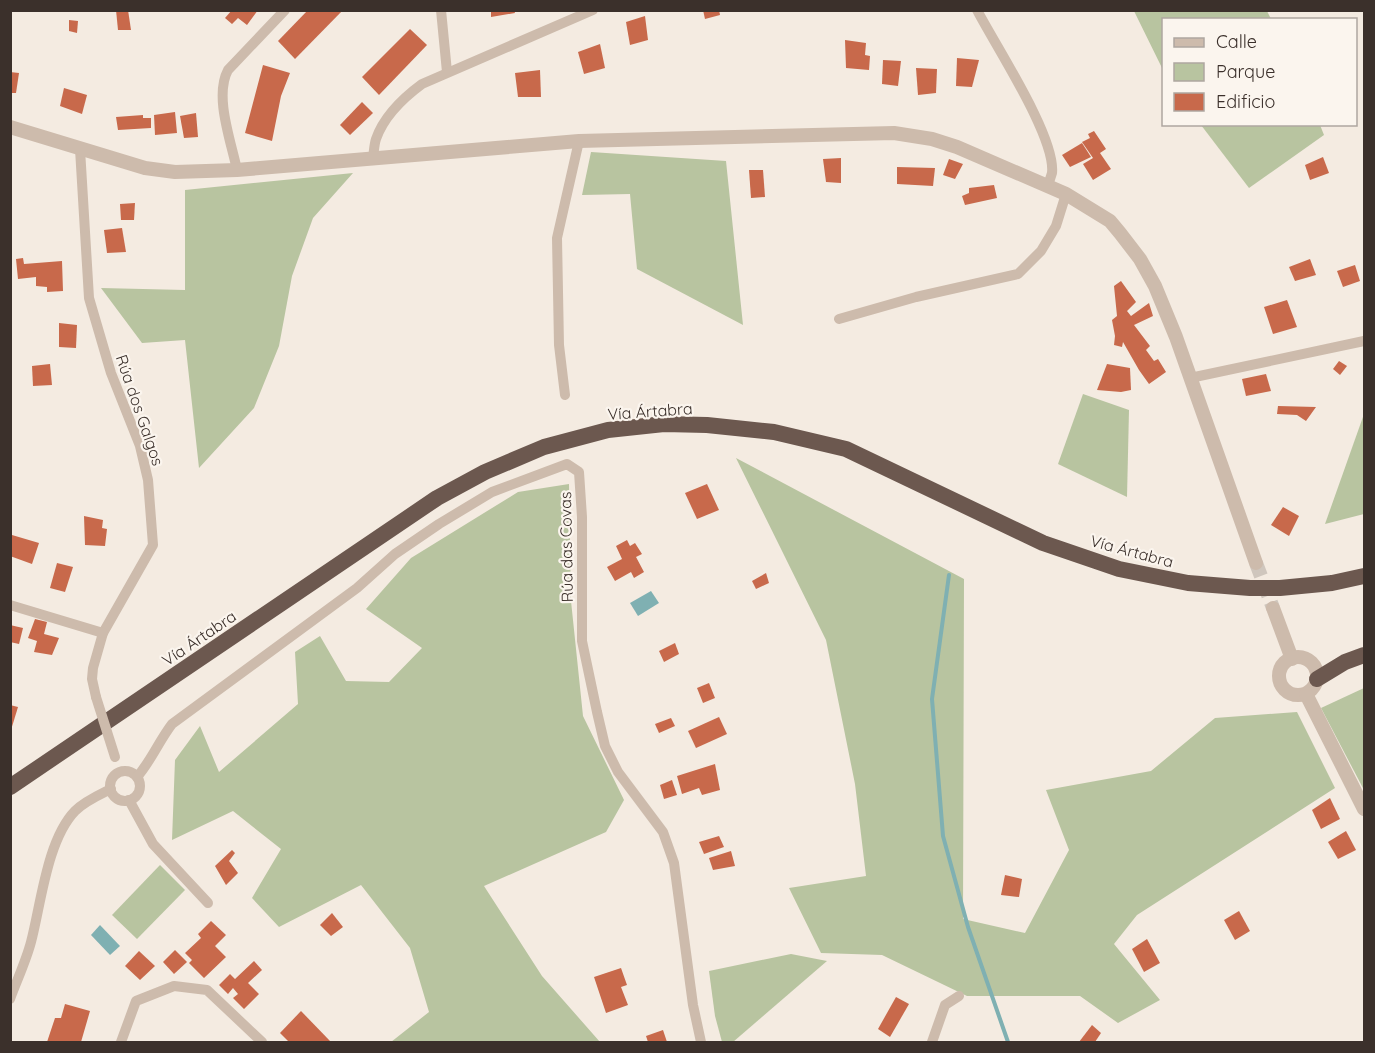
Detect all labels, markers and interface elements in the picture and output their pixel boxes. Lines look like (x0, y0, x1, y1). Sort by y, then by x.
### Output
legend (1162, 18, 1357, 126)
text: Calle (1216, 30, 1257, 53)
text: Parque (1216, 60, 1275, 83)
text: Edificio (1216, 90, 1275, 113)
street label: Rúa dos Galgos (112, 352, 168, 468)
street label: Vía Ártabra (607, 398, 693, 424)
street label: Rúa das Covas (555, 492, 577, 602)
street label: Vía Ártabra (1088, 530, 1176, 572)
street label: Vía Ártabra (158, 606, 240, 670)

